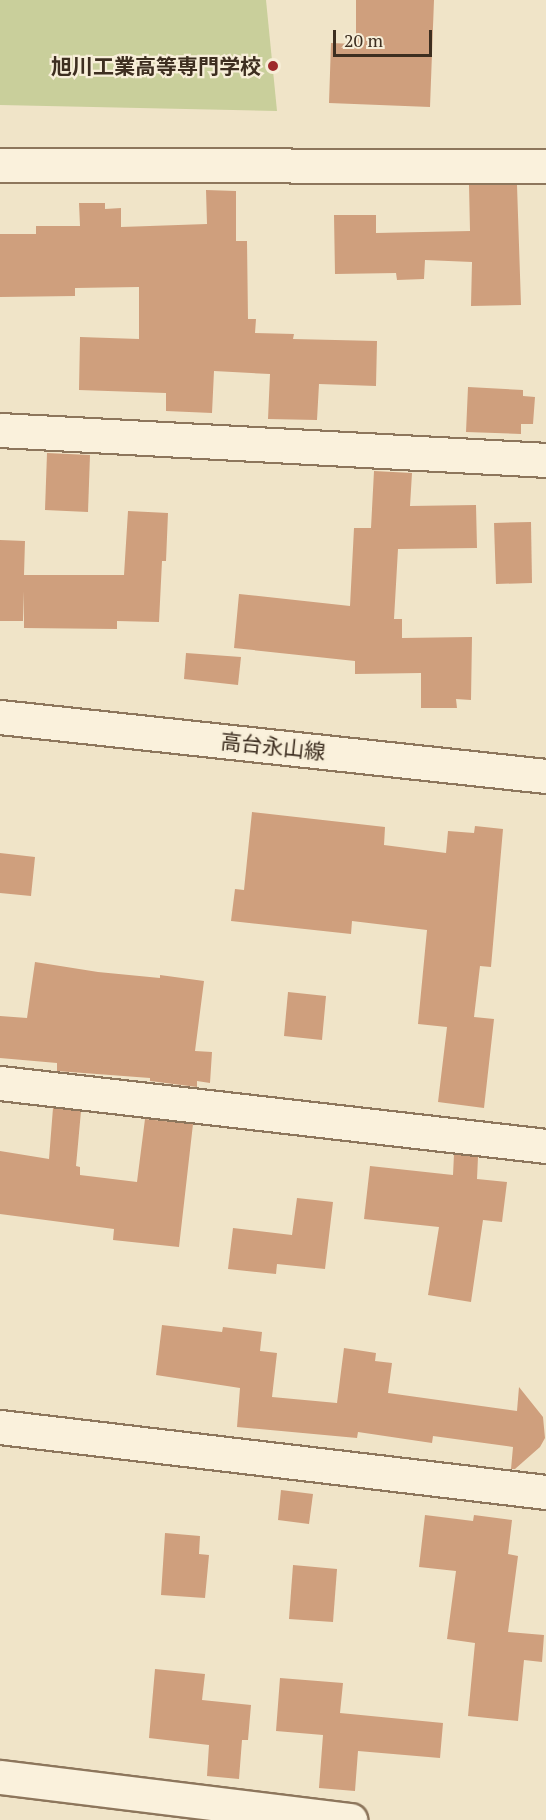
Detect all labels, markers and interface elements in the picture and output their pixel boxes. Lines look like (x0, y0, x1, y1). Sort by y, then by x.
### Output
scale bar (336, 18, 435, 56)
text: 20 m (344, 28, 383, 52)
place label: 旭川工業高等専門学校 (51, 53, 261, 79)
marker: 旭川工業高等専門学校 (266, 59, 280, 73)
street label: 高台永山線 (219, 728, 327, 764)

